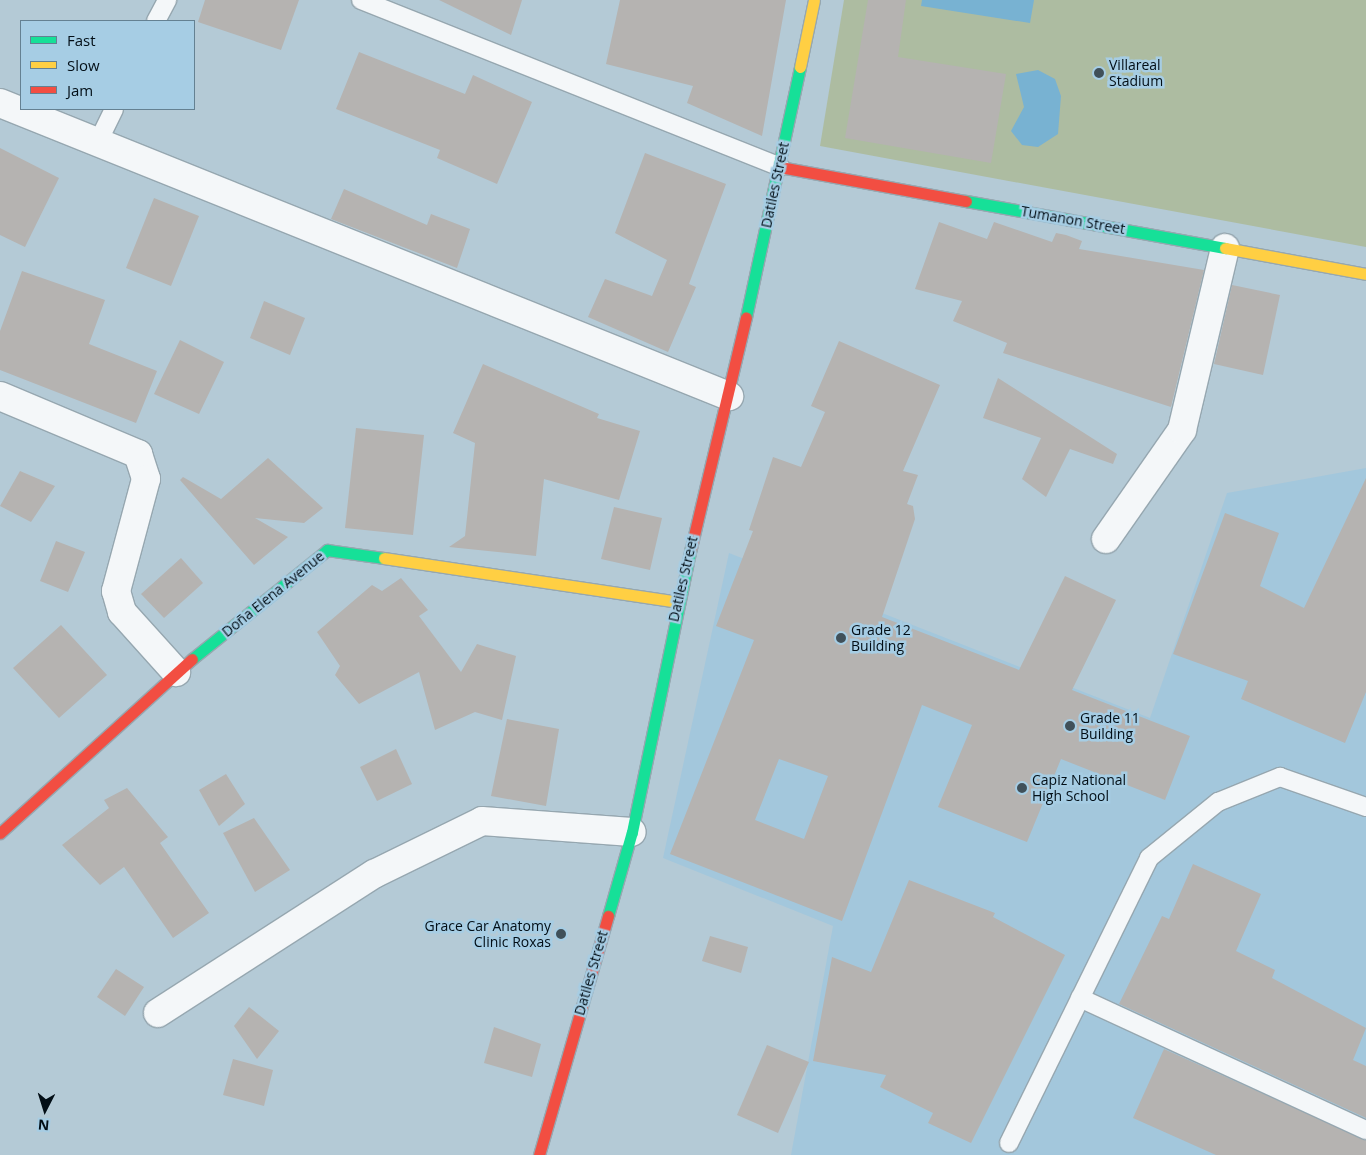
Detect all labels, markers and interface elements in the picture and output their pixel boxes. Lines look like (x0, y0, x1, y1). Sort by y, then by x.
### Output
legend (20, 20, 195, 110)
text: Fast (67, 30, 96, 50)
text: Slow (67, 55, 100, 75)
place label: Villareal Stadium (1109, 57, 1163, 90)
marker: Villareal Stadium (1093, 67, 1105, 79)
text: Jam (67, 80, 93, 100)
street label: Datiles Street (758, 141, 792, 229)
street label: Tumanon Street (1020, 203, 1126, 237)
street label: Datiles Street (665, 535, 701, 623)
street label: Doña Elena Avenue (219, 548, 327, 640)
place label: Grade 12 Building (851, 622, 911, 654)
marker: Grade 12 Building (835, 632, 847, 644)
place label: Grade 11 Building (1080, 710, 1140, 742)
marker: Grade 11 Building (1064, 720, 1076, 732)
place label: Capiz National High School (1032, 772, 1126, 804)
marker: Capiz National High School (1016, 782, 1028, 794)
place label: Grace Car Anatomy Clinic Roxas (425, 918, 551, 950)
marker: Grace Car Anatomy Clinic Roxas (555, 928, 567, 940)
street label: Datiles Street (571, 929, 611, 1017)
north arrow (20, 1085, 70, 1135)
text: N (37, 1115, 50, 1135)

